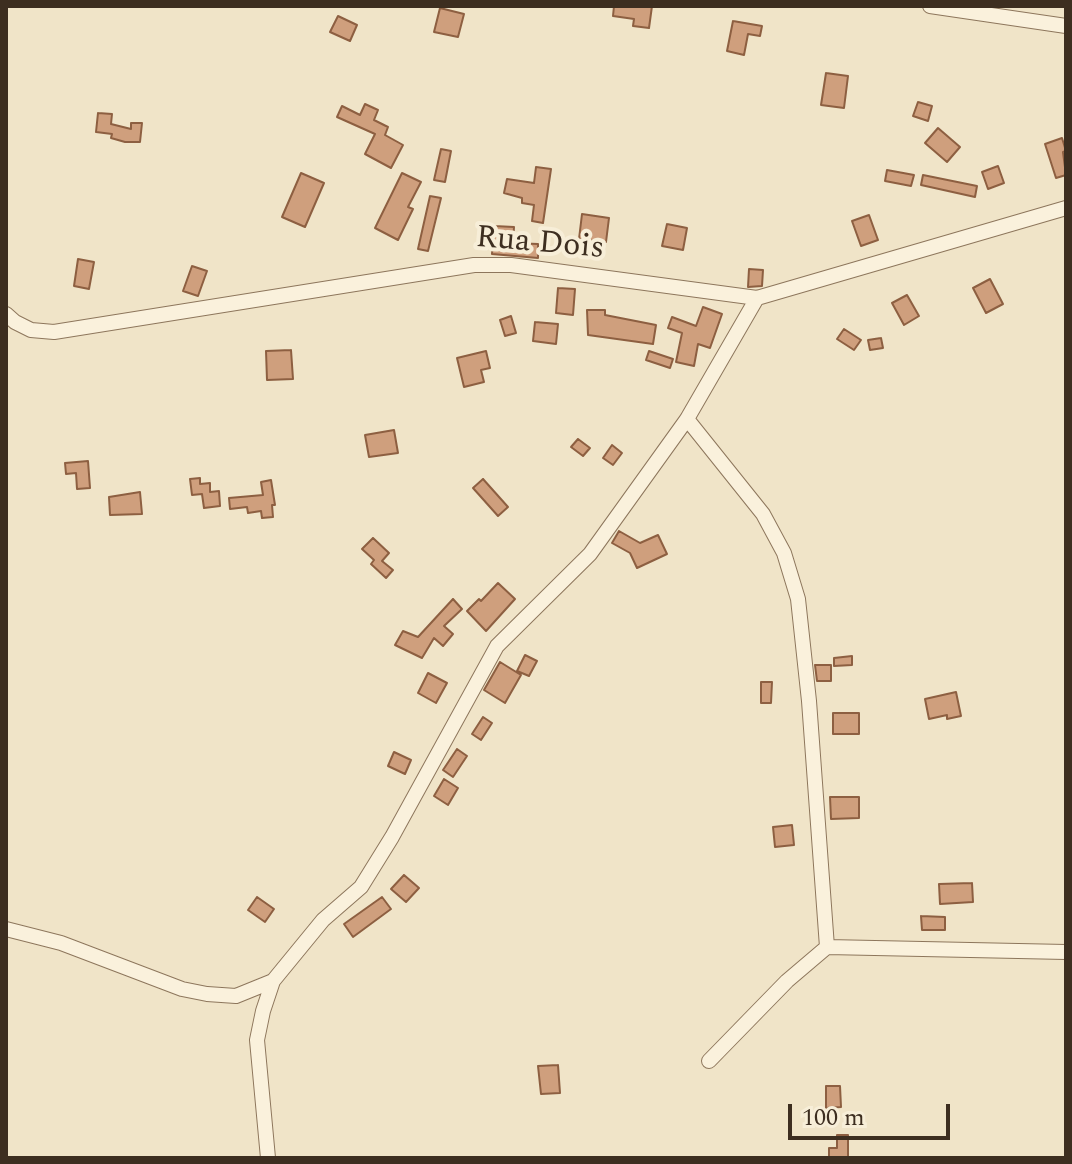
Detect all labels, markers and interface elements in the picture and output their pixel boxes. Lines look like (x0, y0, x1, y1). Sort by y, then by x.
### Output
street label: Rua Dois (474, 220, 606, 270)
scale bar (792, 1088, 954, 1138)
text: 100 m (802, 1100, 865, 1136)

